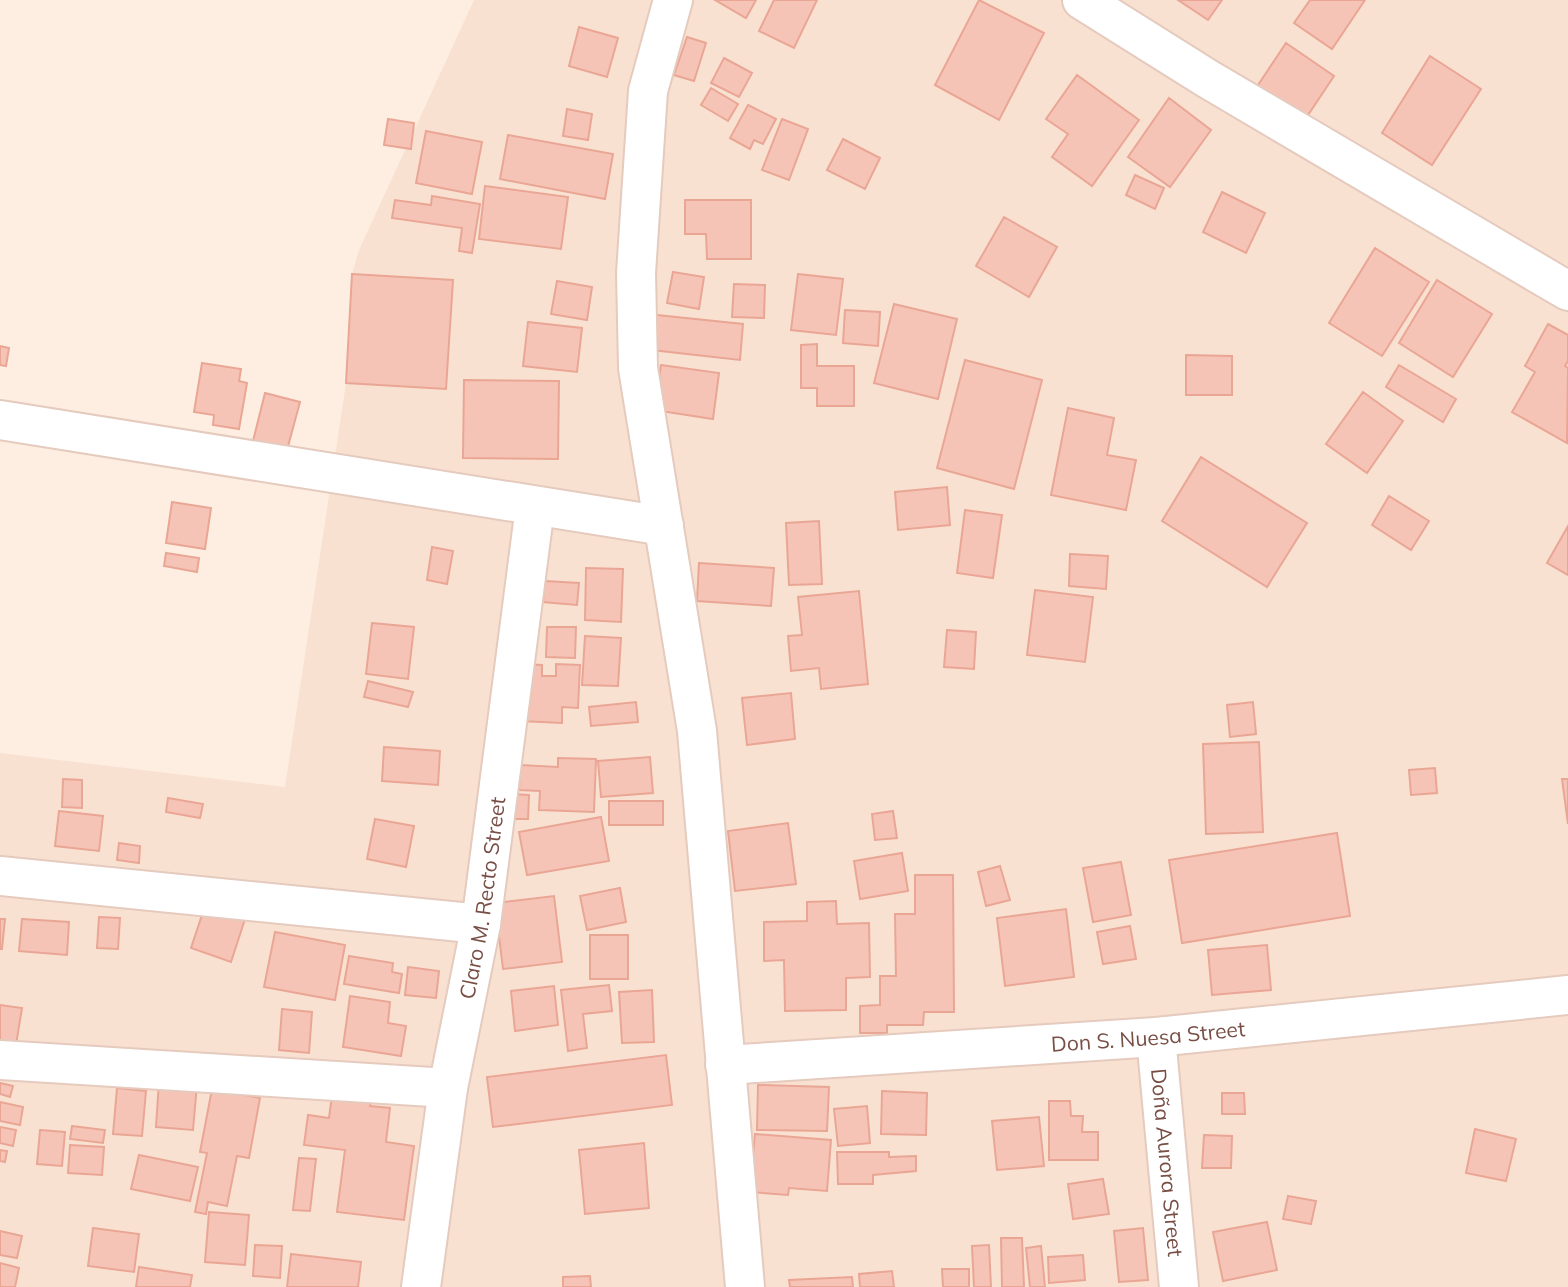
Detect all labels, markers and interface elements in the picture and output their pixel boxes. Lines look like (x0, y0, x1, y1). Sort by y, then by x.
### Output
street label: Claro M. Recto Street (453, 795, 510, 1001)
street label: Don S. Nuesa Street (1050, 1015, 1246, 1057)
street label: Doña Aurora Street (1146, 1067, 1189, 1258)

